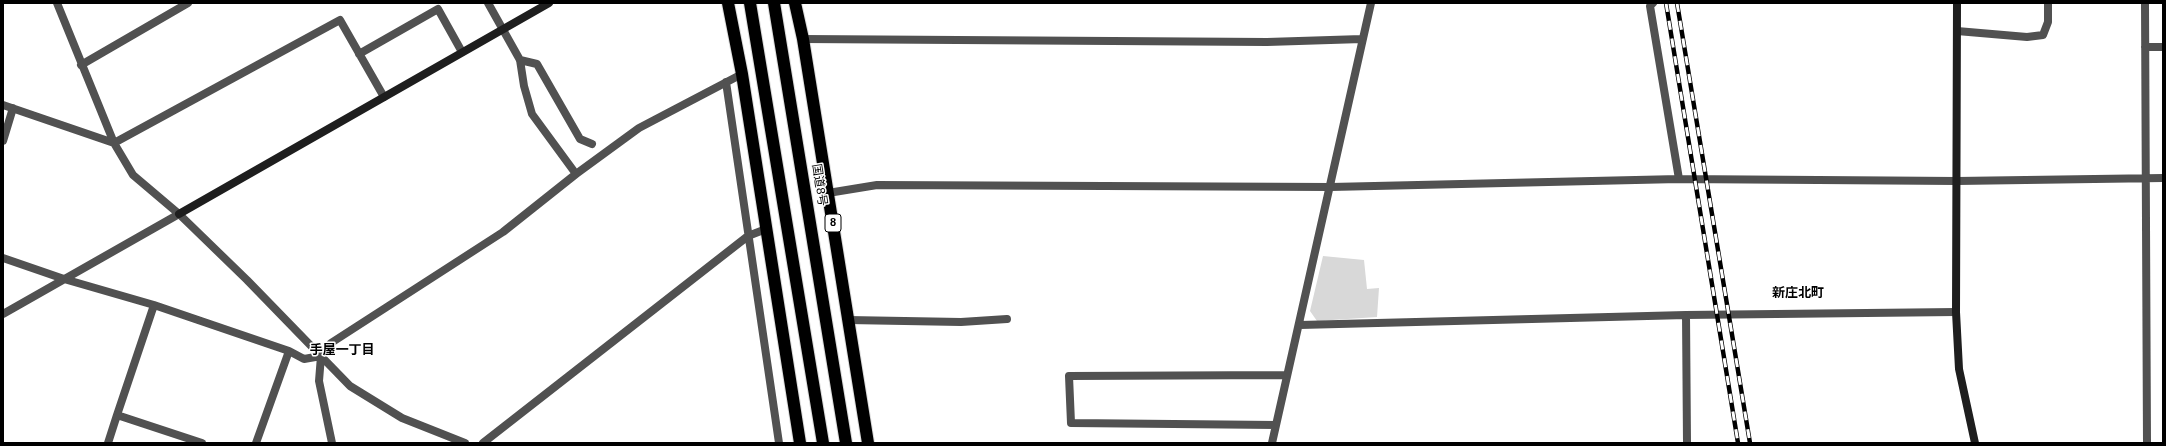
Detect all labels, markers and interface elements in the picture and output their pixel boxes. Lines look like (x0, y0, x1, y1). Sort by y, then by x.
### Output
street label: 国道8号 (809, 163, 829, 207)
road number: 8 (825, 214, 841, 232)
district label: 新庄北町 (1772, 285, 1824, 301)
district label: 手屋一丁目 (310, 342, 374, 358)

